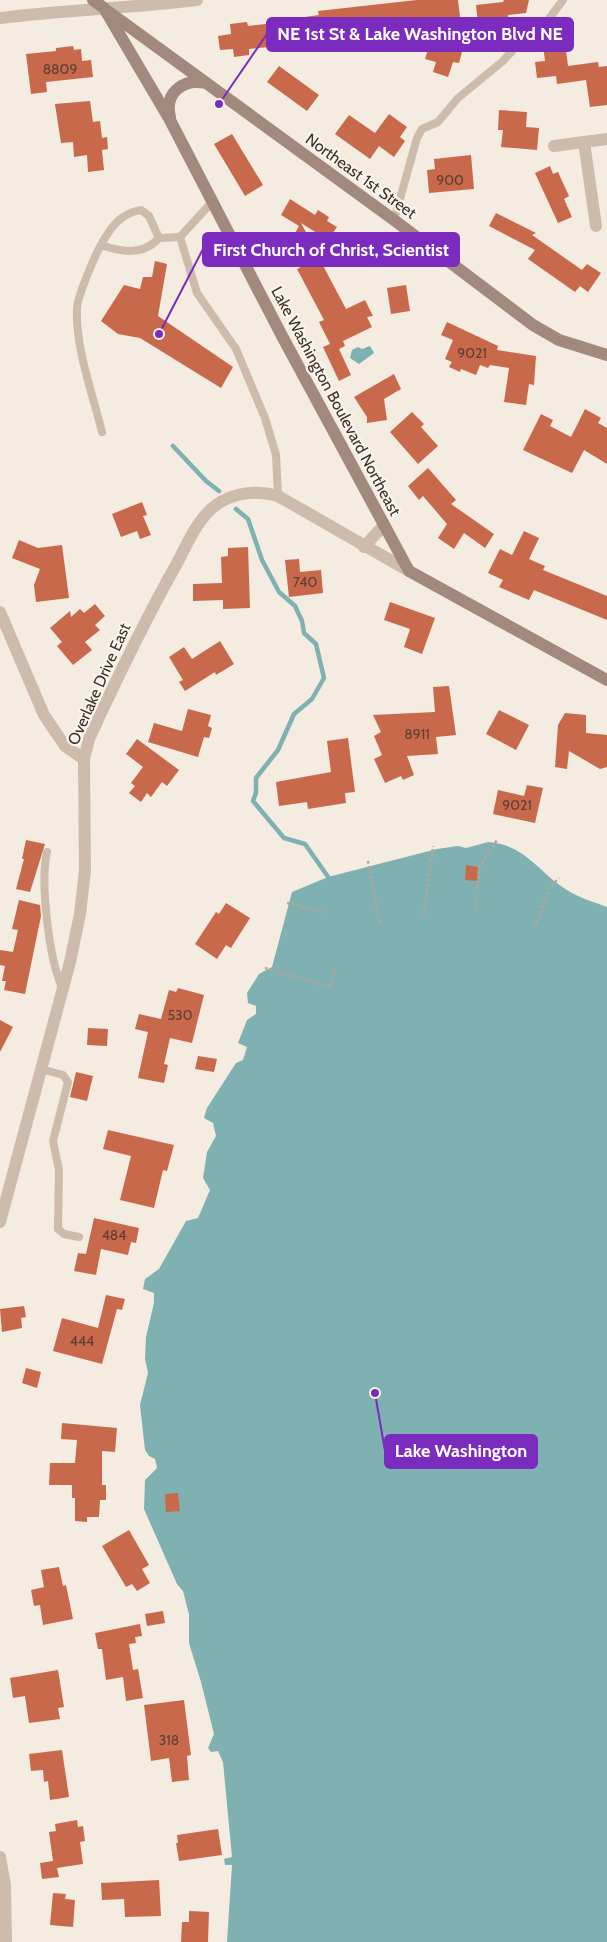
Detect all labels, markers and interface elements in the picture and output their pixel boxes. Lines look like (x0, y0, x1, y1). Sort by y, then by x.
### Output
callout: NE 1st St & Lake Washington Blvd NE (267, 18, 573, 51)
text: NE 1st St & Lake Washington Blvd NE (277, 23, 563, 45)
house number: 8809 (43, 60, 77, 78)
street label: Northeast 1st Street (302, 129, 421, 223)
house number: 900 (436, 171, 464, 189)
callout: First Church of Christ, Scientist (203, 233, 459, 266)
text: First Church of Christ, Scientist (213, 239, 449, 261)
street label: Lake Washington Boulevard Northeast (267, 283, 405, 519)
house number: 9021 (457, 344, 487, 362)
house number: 740 (293, 573, 317, 591)
street label: Overlake Drive East (64, 620, 135, 748)
house number: 8911 (404, 725, 430, 743)
house number: 9021 (502, 796, 532, 814)
house number: 530 (168, 1006, 193, 1024)
house number: 484 (102, 1226, 126, 1244)
house number: 444 (70, 1332, 94, 1350)
callout: Lake Washington (385, 1435, 537, 1468)
text: Lake Washington (395, 1440, 527, 1462)
house number: 318 (159, 1731, 179, 1749)

